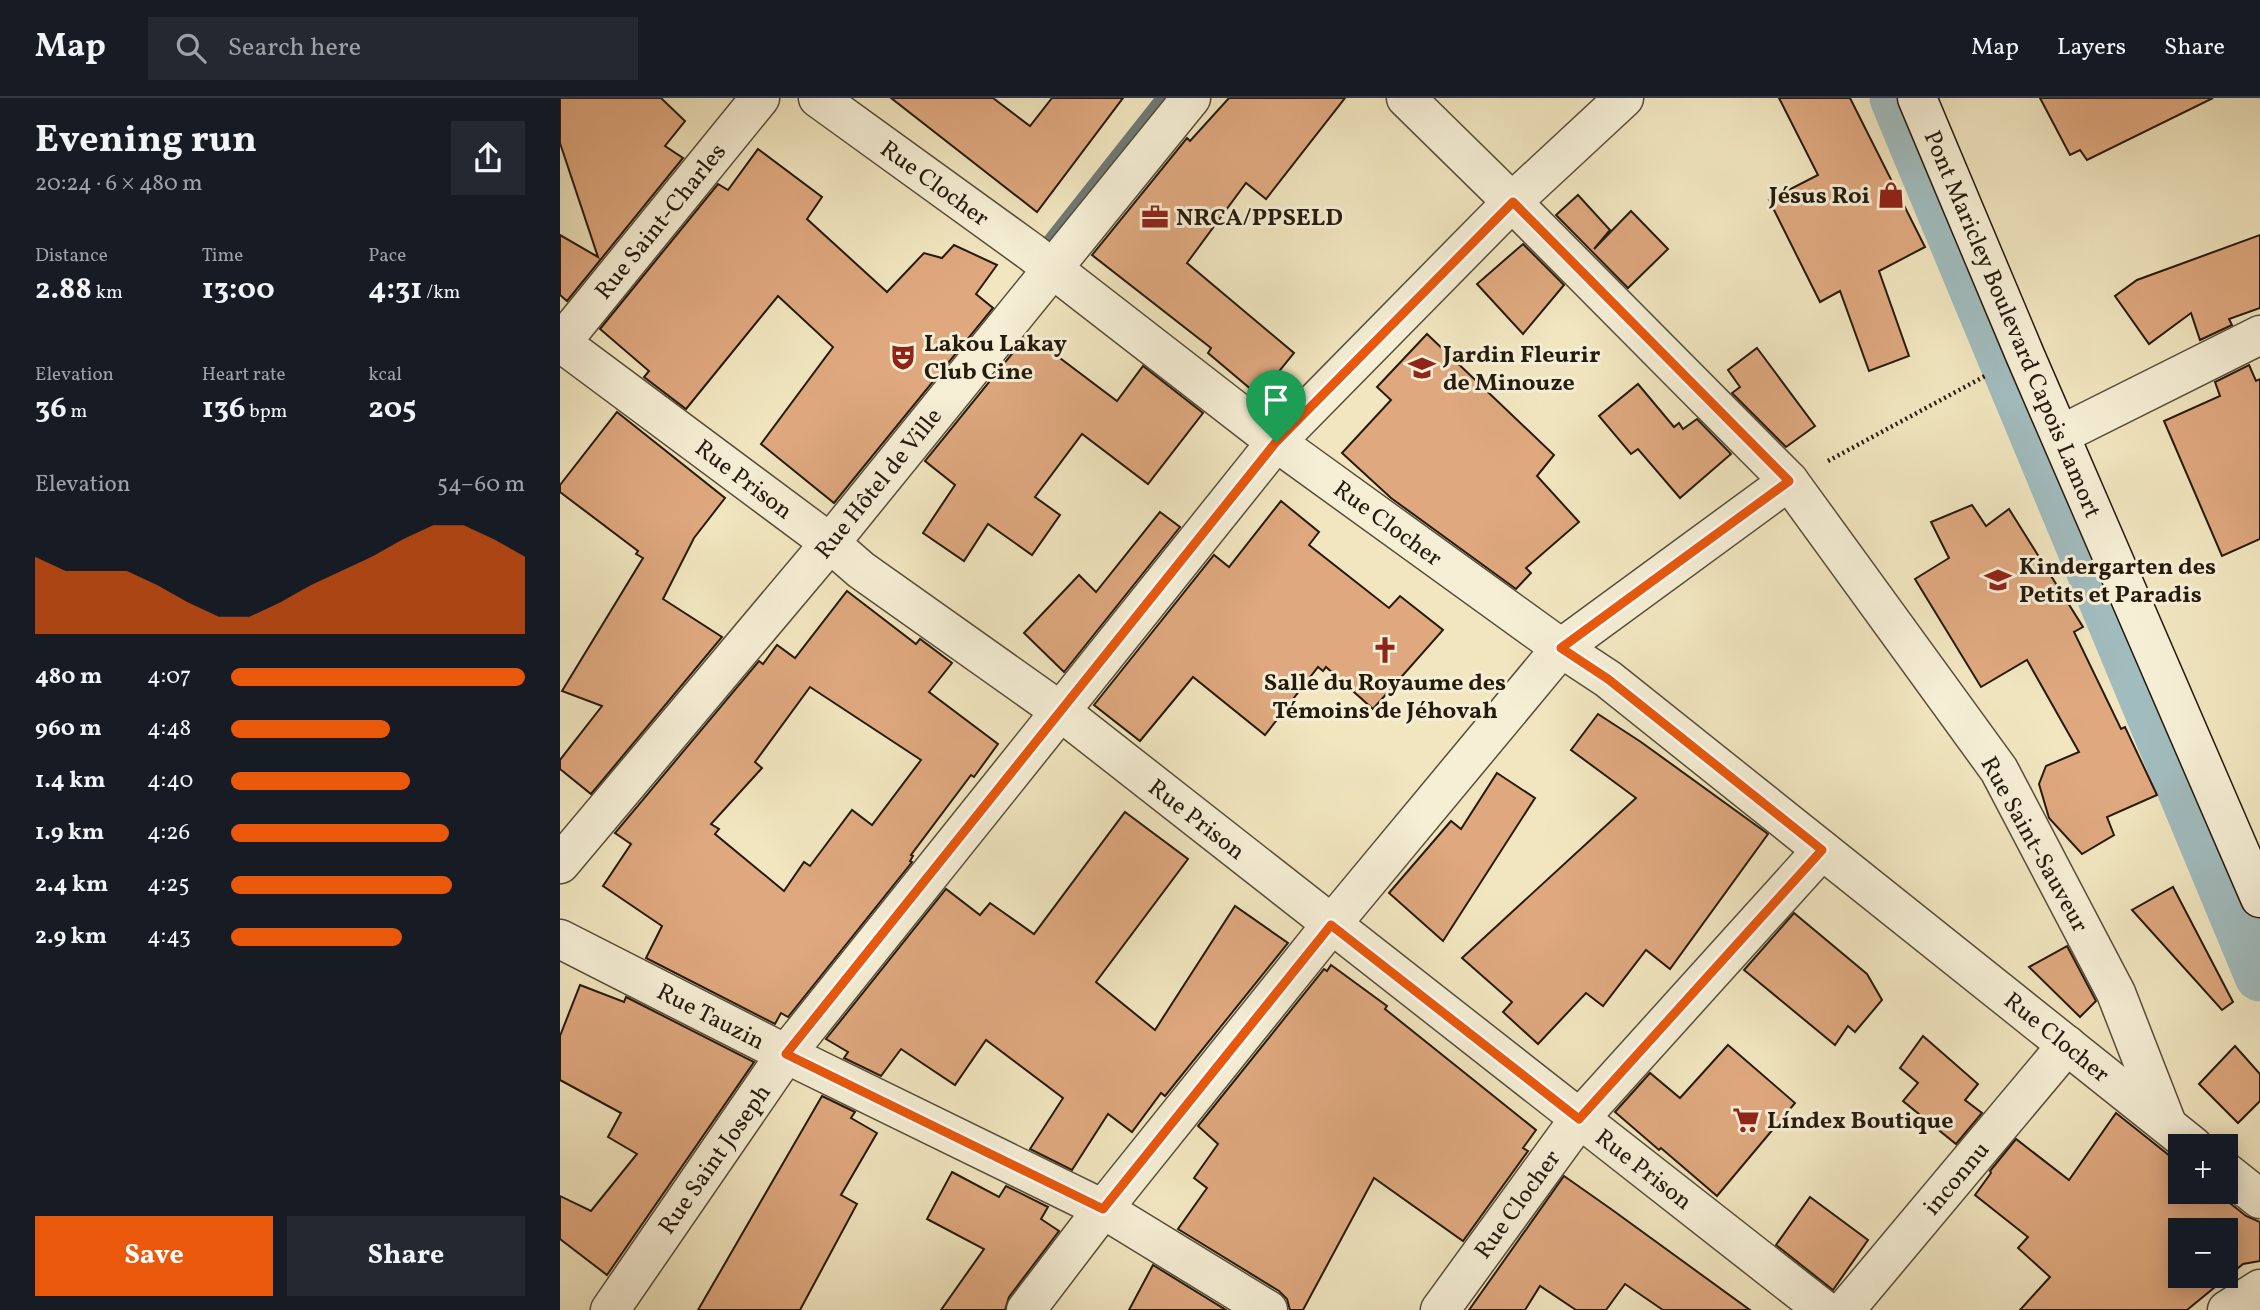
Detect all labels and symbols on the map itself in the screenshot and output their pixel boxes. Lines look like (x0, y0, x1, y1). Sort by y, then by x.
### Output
street label: Pont Maricley Boulevard Capois Lamort (1914, 126, 2108, 524)
street label: Rue Clocher (872, 133, 995, 236)
street label: Rue Saint-Charles (588, 137, 735, 308)
place label: Jésus Roi (1768, 180, 1870, 214)
shop icon: Jésus Roi (1876, 180, 1906, 210)
office icon: NRCA/PPSELD (1140, 202, 1170, 232)
place label: NRCA/PPSELD (1176, 202, 1343, 236)
place label: Lakou Lakay Club Cine (924, 328, 1067, 390)
place label: Jardin Fleurir de Minouze (1442, 339, 1600, 401)
theatre icon: Lakou Lakay Club Cine (888, 342, 918, 372)
school or university icon: Jardin Fleurir de Minouze (1407, 353, 1437, 383)
pin (1246, 370, 1306, 442)
street label: Rue Hôtel de Ville (808, 401, 951, 567)
street label: Rue Prison (687, 432, 799, 529)
street label: Rue Clocher (1325, 473, 1448, 576)
place label: Kindergarten des Petits et Paradis (2019, 551, 2216, 613)
school or university icon: Kindergarten des Petits et Paradis (1983, 565, 2013, 595)
church icon: Salle du Royaume des Témoins de Jéhovah (1370, 635, 1400, 665)
place label: Salle du Royaume des Témoins de Jéhovah (1264, 667, 1506, 729)
street label: Rue Saint-Sauveur (1971, 751, 2096, 939)
street label: Rue Prison (1140, 772, 1251, 869)
street label: Rue Tauzin (650, 976, 770, 1060)
street label: Rue Clocher (1995, 985, 2116, 1092)
street label: Rue Saint Joseph (651, 1078, 780, 1242)
supermarket icon: Líndex Boutique (1731, 1105, 1761, 1135)
place label: Líndex Boutique (1767, 1105, 1953, 1139)
street label: Rue Prison (1587, 1122, 1698, 1219)
street label: inconnu (1916, 1135, 1999, 1224)
street label: Rue Clocher (1467, 1144, 1570, 1267)

